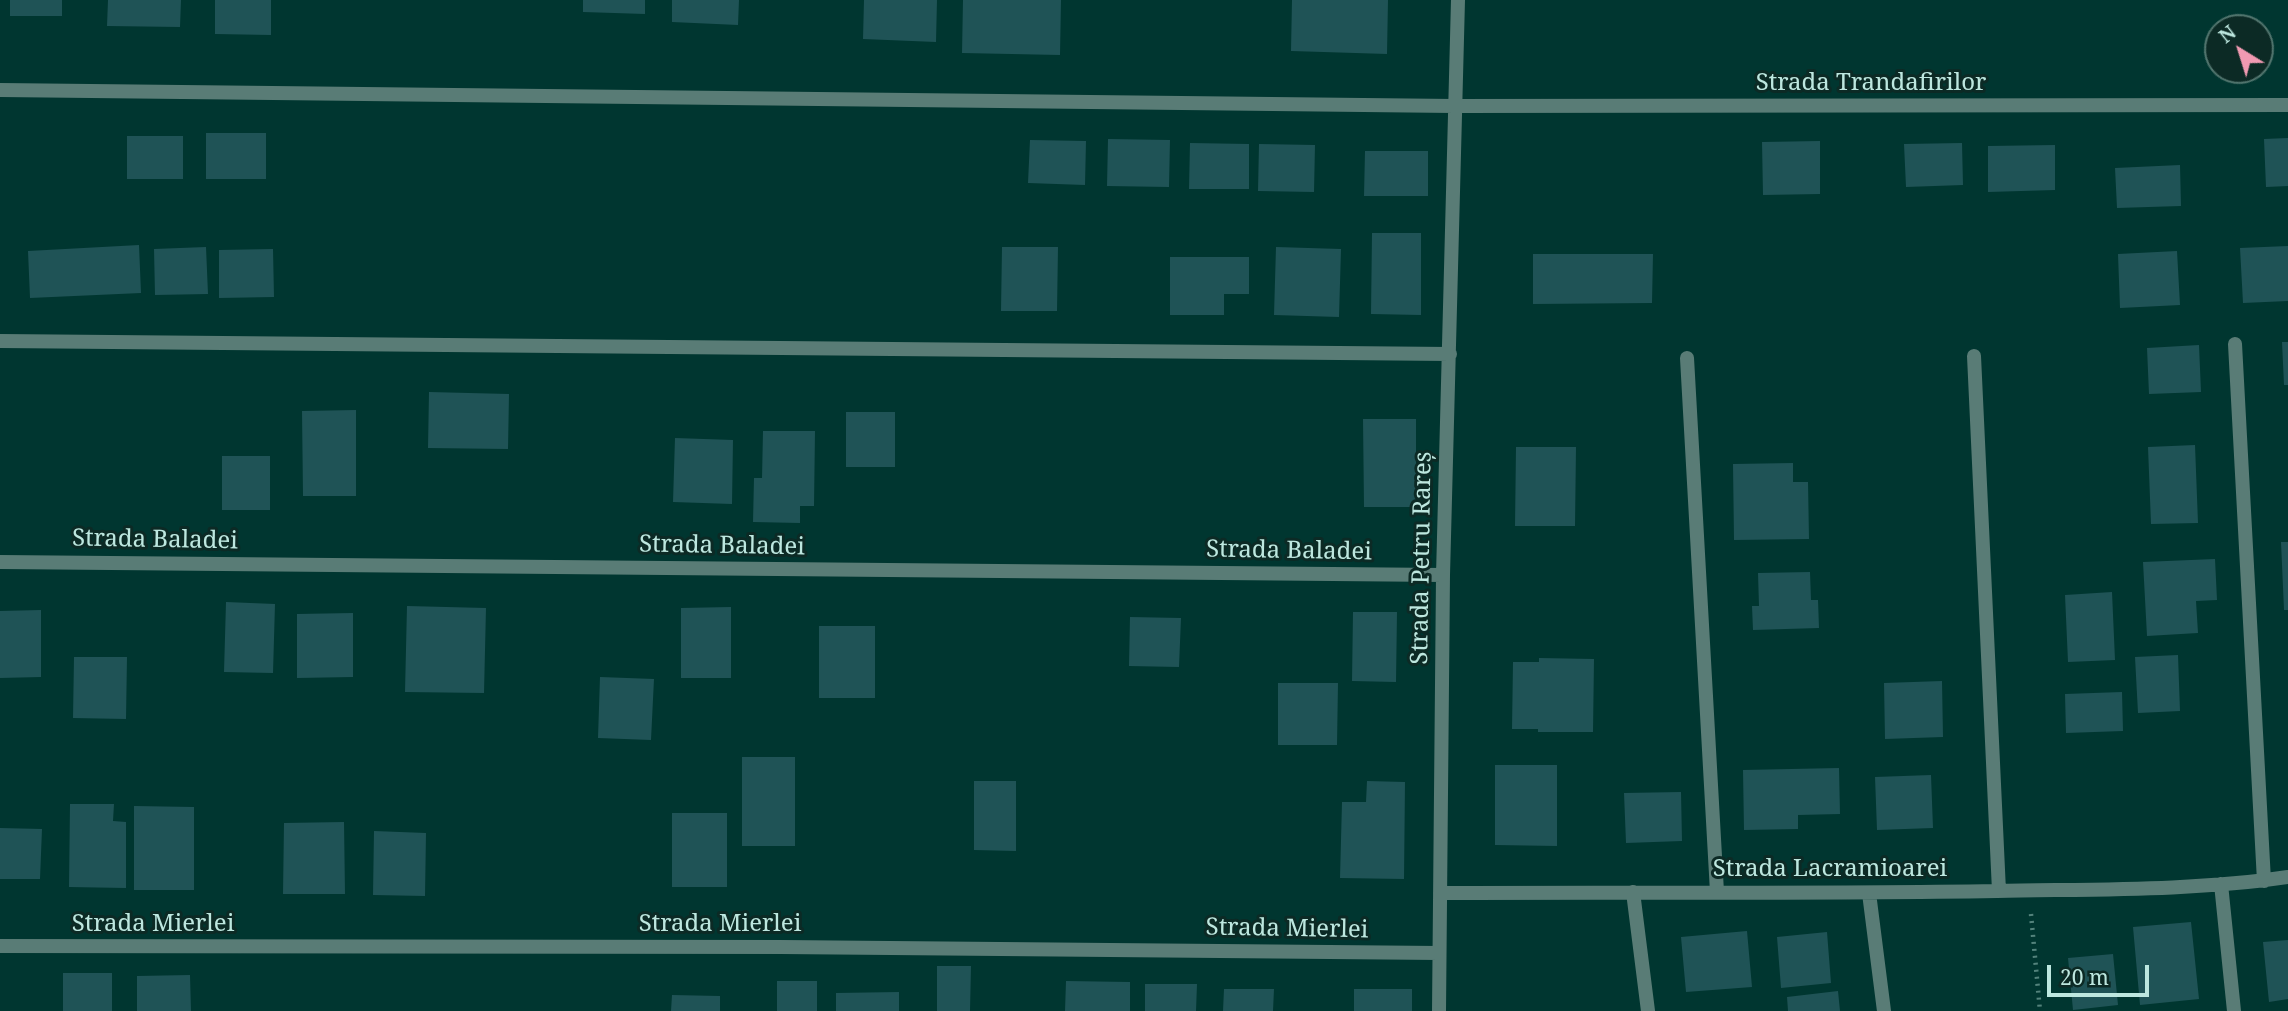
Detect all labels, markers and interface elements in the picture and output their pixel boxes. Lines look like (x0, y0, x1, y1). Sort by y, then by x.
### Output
north arrow (2204, 14, 2274, 84)
text: N (2213, 19, 2241, 49)
street label: Strada Trandafirilor (1756, 69, 1986, 97)
street label: Strada Petru Rareș (1406, 451, 1438, 665)
street label: Strada Baladei (72, 524, 238, 556)
street label: Strada Baladei (639, 530, 805, 562)
street label: Strada Baladei (1206, 535, 1372, 567)
street label: Strada Lacramioarei (1713, 855, 1947, 883)
street label: Strada Mierlei (72, 910, 234, 938)
street label: Strada Mierlei (639, 910, 801, 938)
street label: Strada Mierlei (1205, 913, 1369, 945)
scale bar (2050, 951, 2152, 995)
text: 20 m (2060, 963, 2109, 991)

